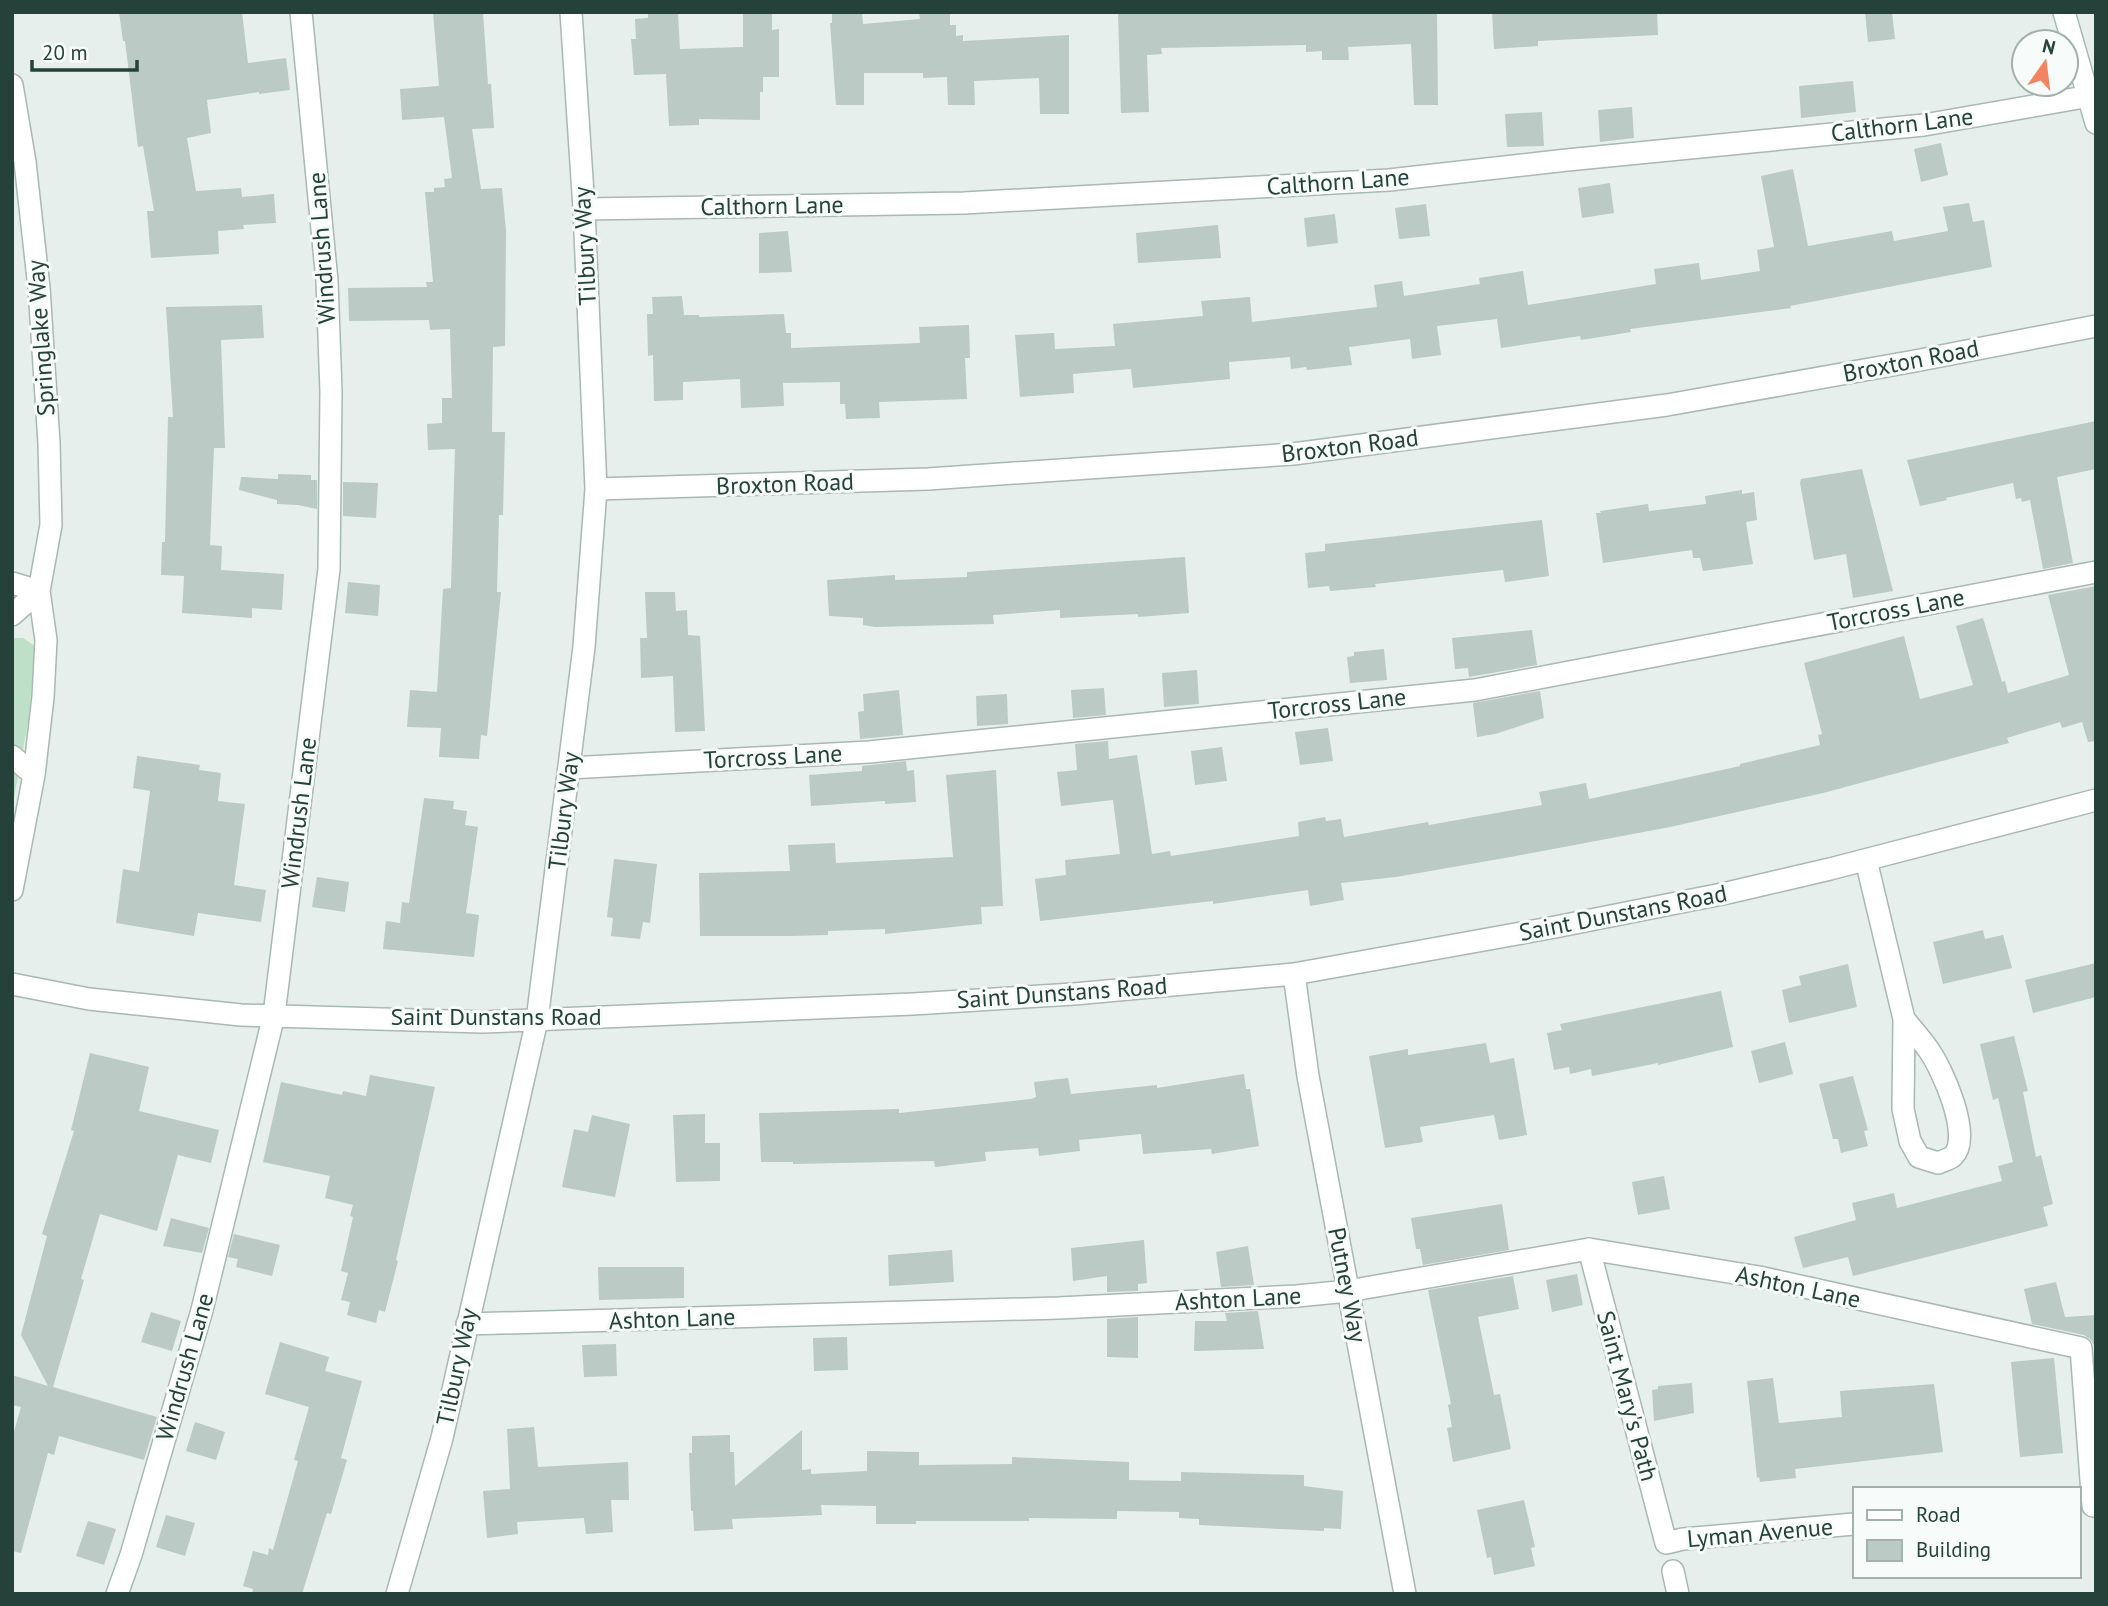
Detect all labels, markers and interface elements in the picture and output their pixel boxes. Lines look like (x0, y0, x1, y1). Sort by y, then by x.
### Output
scale bar (32, 28, 136, 72)
north arrow (2010, 28, 2080, 98)
text: N (2040, 33, 2058, 60)
text: 20 m (42, 39, 88, 66)
street label: Calthorn Lane (1829, 100, 1975, 149)
street label: Calthorn Lane (1265, 161, 1410, 202)
street label: Windrush Lane (301, 171, 342, 325)
street label: Tilbury Way (566, 186, 603, 306)
street label: Calthorn Lane (700, 189, 844, 222)
street label: Springlake Way (20, 259, 61, 417)
street label: Broxton Road (1840, 332, 1982, 389)
street label: Broxton Road (1280, 422, 1420, 469)
street label: Broxton Road (716, 466, 854, 501)
street label: Torcross Lane (1825, 581, 1967, 638)
street label: Torcross Lane (1266, 681, 1408, 726)
street label: Windrush Lane (274, 736, 323, 890)
street label: Torcross Lane (703, 737, 843, 776)
street label: Tilbury Way (541, 750, 586, 872)
street label: Saint Dunstans Road (1516, 877, 1729, 948)
street label: Saint Dunstans Road (956, 970, 1168, 1015)
street label: Saint Dunstans Road (390, 1001, 602, 1032)
street label: Putney Way (1321, 1225, 1374, 1345)
street label: Ashton Lane (1733, 1258, 1863, 1315)
street label: Ashton Lane (1174, 1280, 1302, 1317)
street label: Windrush Lane (149, 1289, 220, 1444)
street label: Ashton Lane (608, 1301, 736, 1336)
street label: Tilbury Way (429, 1305, 484, 1428)
street label: Saint Mary's Path (1590, 1307, 1665, 1484)
legend (1853, 1487, 2080, 1578)
text: Road (1916, 1501, 1960, 1528)
street label: Lyman Avenue (1686, 1511, 1834, 1554)
text: Building (1916, 1536, 1991, 1563)

